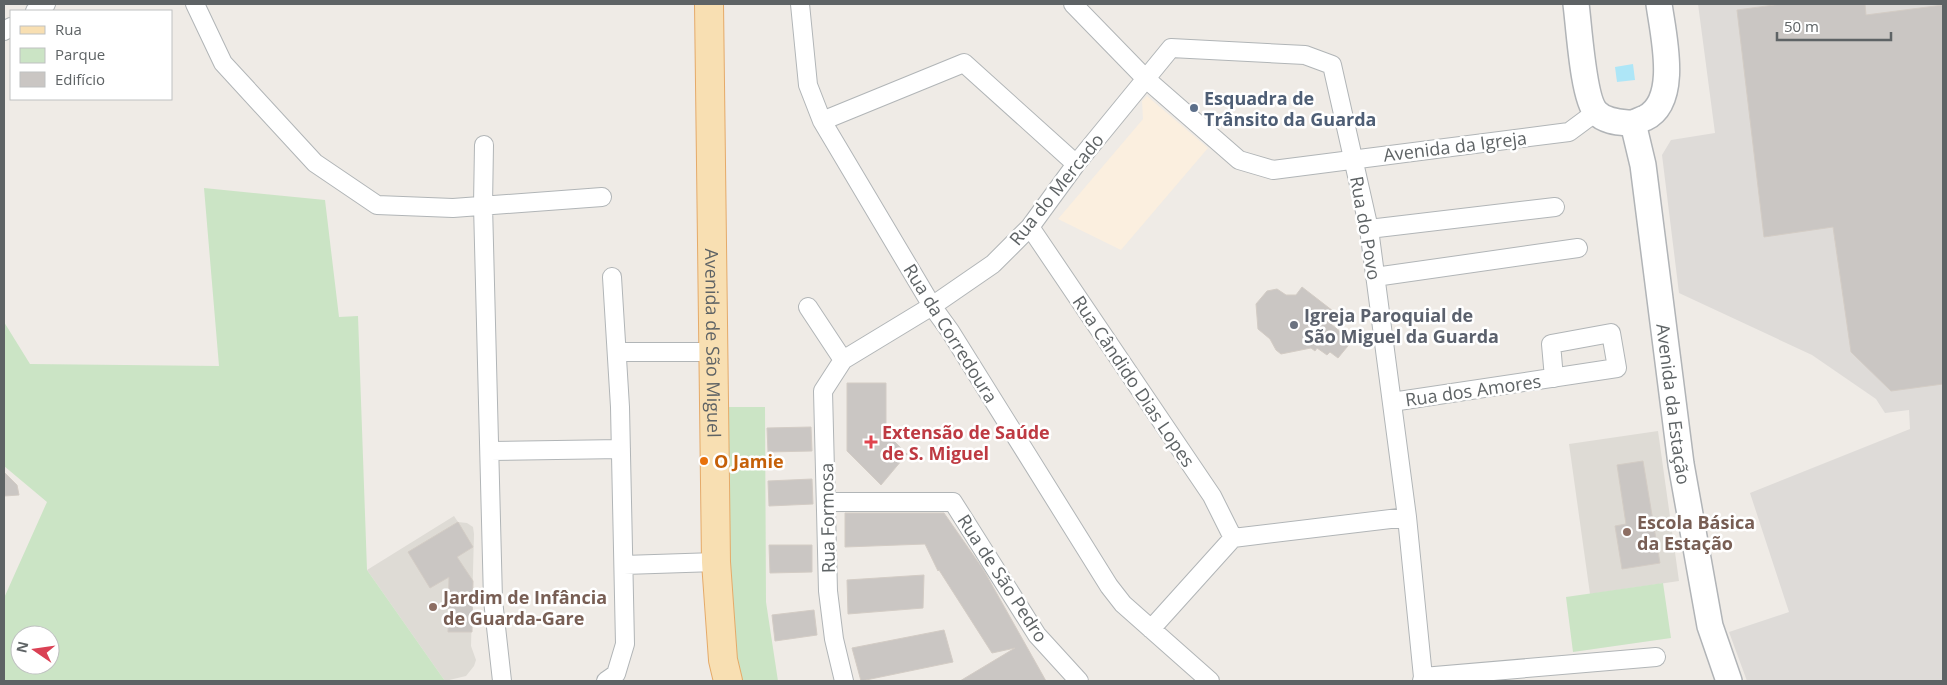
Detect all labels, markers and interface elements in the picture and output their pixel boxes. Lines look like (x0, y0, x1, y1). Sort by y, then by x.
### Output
legend (10, 10, 172, 100)
scale bar (1777, 10, 1891, 42)
text: 50 m (1784, 16, 1819, 36)
text: Rua (55, 19, 82, 39)
text: Parque (55, 44, 105, 64)
text: Edifício (55, 69, 105, 89)
place label: Esquadra de Trânsito da Guarda (1204, 86, 1377, 131)
marker: Esquadra de Trânsito da Guarda (1188, 102, 1200, 114)
street label: Avenida da Igreja (1382, 125, 1528, 167)
street label: Rua do Mercado (1003, 128, 1109, 250)
street label: Rua do Povo (1345, 174, 1387, 282)
street label: Avenida de São Miguel (700, 248, 726, 438)
street label: Rua da Corredoura (898, 259, 1004, 407)
street label: Rua Cândido Dias Lopes (1068, 291, 1200, 471)
place label: Igreja Paroquial de São Miguel da Guarda (1304, 303, 1499, 348)
marker: Igreja Paroquial de São Miguel da Guarda (1288, 319, 1300, 331)
street label: Avenida da Estação (1651, 322, 1696, 486)
street label: Rua dos Amores (1404, 369, 1542, 411)
place label: Extensão de Saúde de S. Miguel (882, 420, 1050, 465)
marker: Extensão de Saúde de S. Miguel (864, 435, 878, 449)
place label: O Jamie (714, 449, 784, 473)
marker: O Jamie (698, 455, 710, 467)
street label: Rua Formosa (814, 463, 840, 573)
street label: Rua de São Pedro (953, 509, 1053, 647)
place label: Escola Básica da Estação (1637, 510, 1755, 555)
marker: Escola Básica da Estação (1621, 526, 1633, 538)
place label: Jardim de Infância de Guarda-Gare (441, 585, 607, 630)
marker: Jardim de Infância de Guarda-Gare (427, 601, 439, 613)
north arrow (10, 625, 60, 675)
text: N (11, 639, 32, 655)

